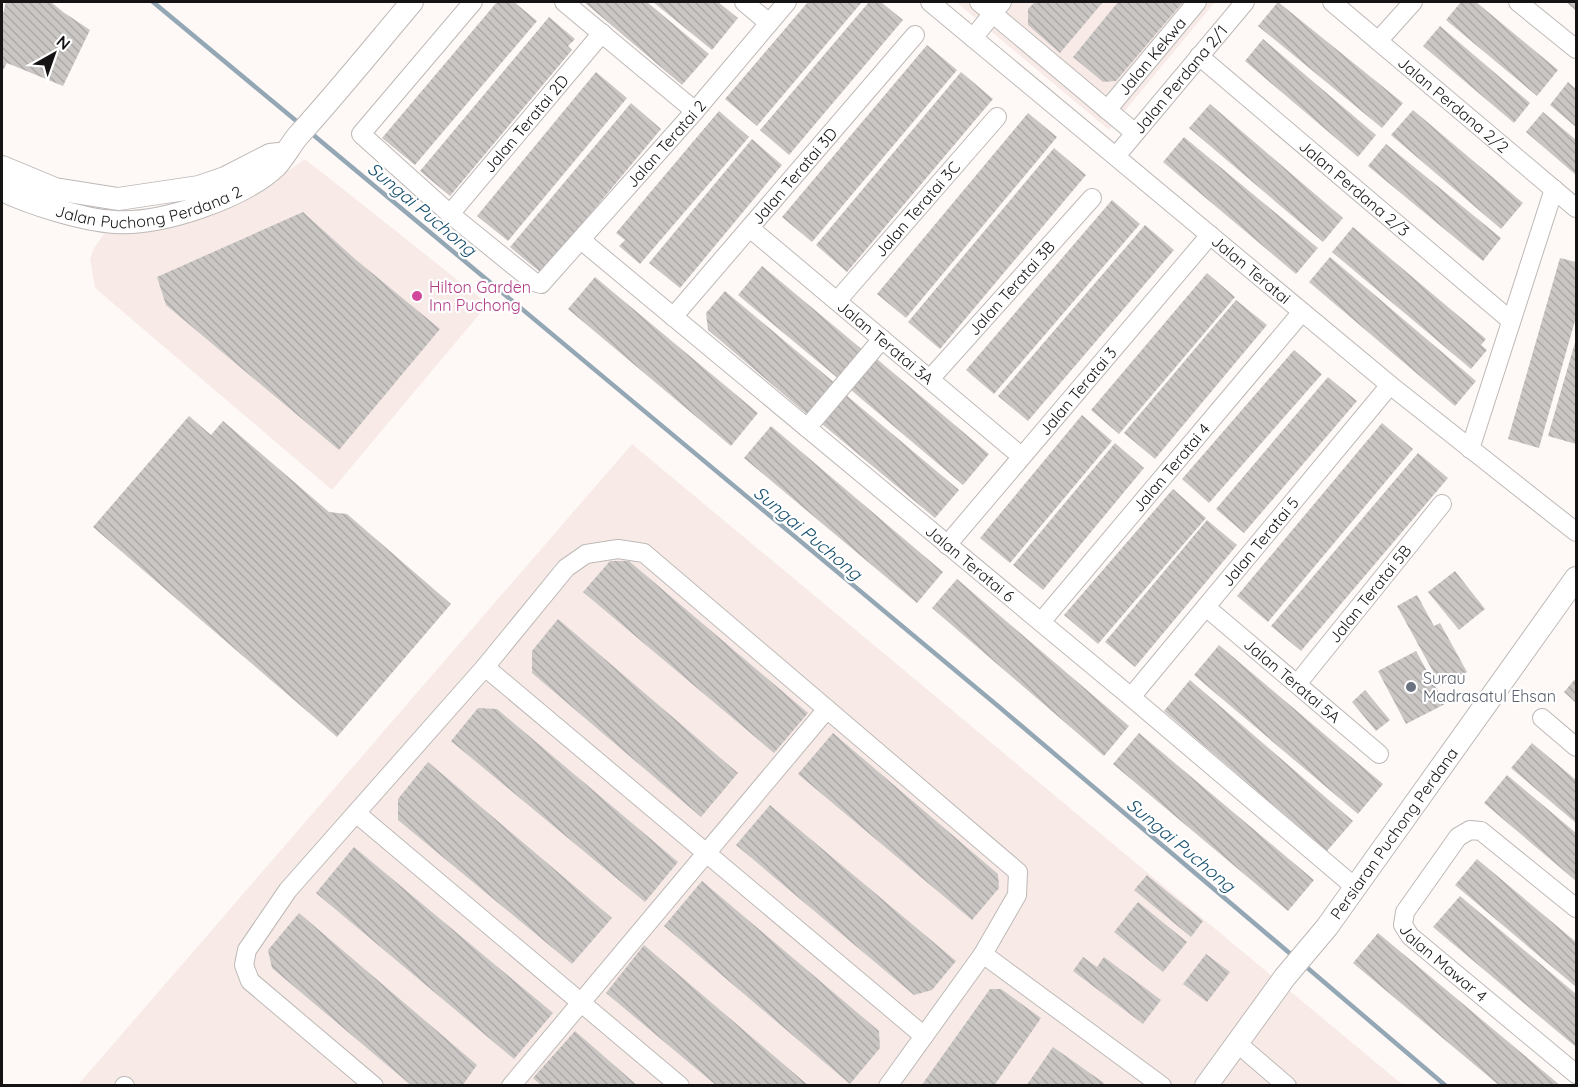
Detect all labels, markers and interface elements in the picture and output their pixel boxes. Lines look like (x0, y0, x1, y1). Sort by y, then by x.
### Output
street label: Jalan Kekwa (1113, 13, 1190, 99)
street label: Jalan Perdana 2/1 (1129, 21, 1232, 138)
north arrow (24, 24, 84, 84)
text: N (53, 31, 75, 54)
street label: Jalan Perdana 2/2 (1394, 52, 1513, 157)
street label: Jalan Teratai 2D (479, 71, 573, 177)
street label: Jalan Teratai 2 (622, 96, 710, 191)
street label: Jalan Teratai 3D (747, 123, 841, 228)
street label: Jalan Perdana 2/3 (1295, 136, 1414, 240)
water label: Sungai Puchong (363, 157, 482, 262)
street label: Jalan Teratai 3C (870, 157, 964, 261)
street label: Jalan Puchong Perdana 2 (53, 181, 245, 232)
street label: Jalan Teratai (1208, 231, 1295, 308)
street label: Jalan Teratai 3B (964, 237, 1059, 340)
place label: Hilton Garden Inn Puchong (429, 277, 531, 315)
marker: Hilton Garden Inn Puchong (410, 289, 424, 303)
street label: Jalan Teratai 3A (833, 296, 938, 389)
street label: Jalan Teratai 3 (1035, 343, 1121, 439)
street label: Jalan Teratai 4 (1128, 419, 1214, 516)
water label: Sungai Puchong (749, 481, 868, 586)
street label: Jalan Teratai 5 (1217, 493, 1303, 590)
street label: Jalan Teratai 6 (922, 521, 1019, 606)
street label: Jalan Teratai 5B (1324, 540, 1415, 647)
street label: Jalan Teratai 5A (1240, 634, 1345, 727)
place label: Surau Madrasatul Ehsan (1423, 668, 1556, 706)
marker: Surau Madrasatul Ehsan (1404, 680, 1418, 694)
street label: Persiaran Puchong Perdana (1326, 743, 1462, 923)
water label: Sungai Puchong (1122, 793, 1241, 898)
street label: Jalan Mawar 4 (1395, 920, 1491, 1006)

